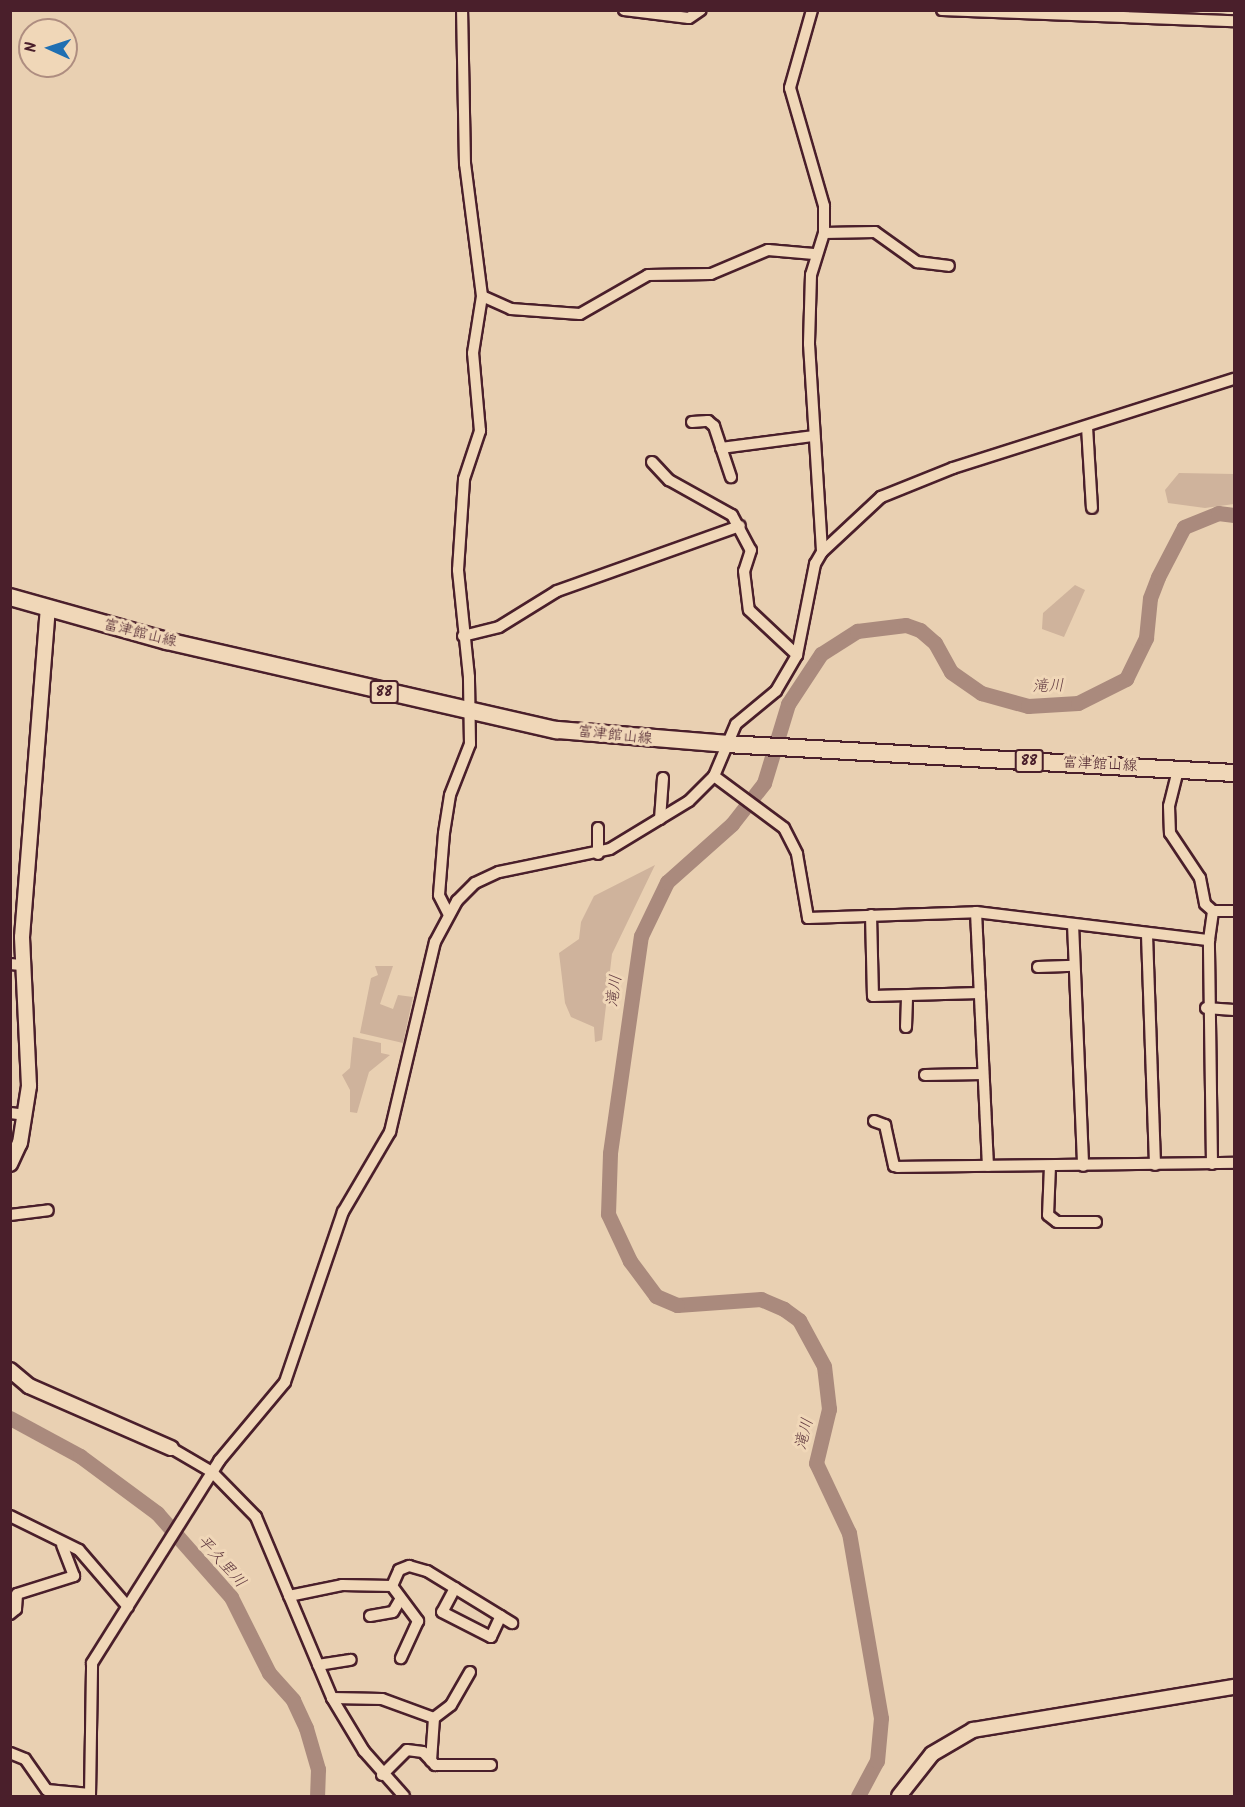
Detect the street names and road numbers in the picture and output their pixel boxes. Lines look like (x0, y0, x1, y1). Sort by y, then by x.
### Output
street label: 富津館山線 (101, 616, 179, 652)
road number: 88 (369, 681, 399, 703)
street label: 富津館山線 (577, 723, 653, 749)
road number: 88 (1014, 750, 1044, 772)
street label: 富津館山線 (1062, 754, 1138, 776)

